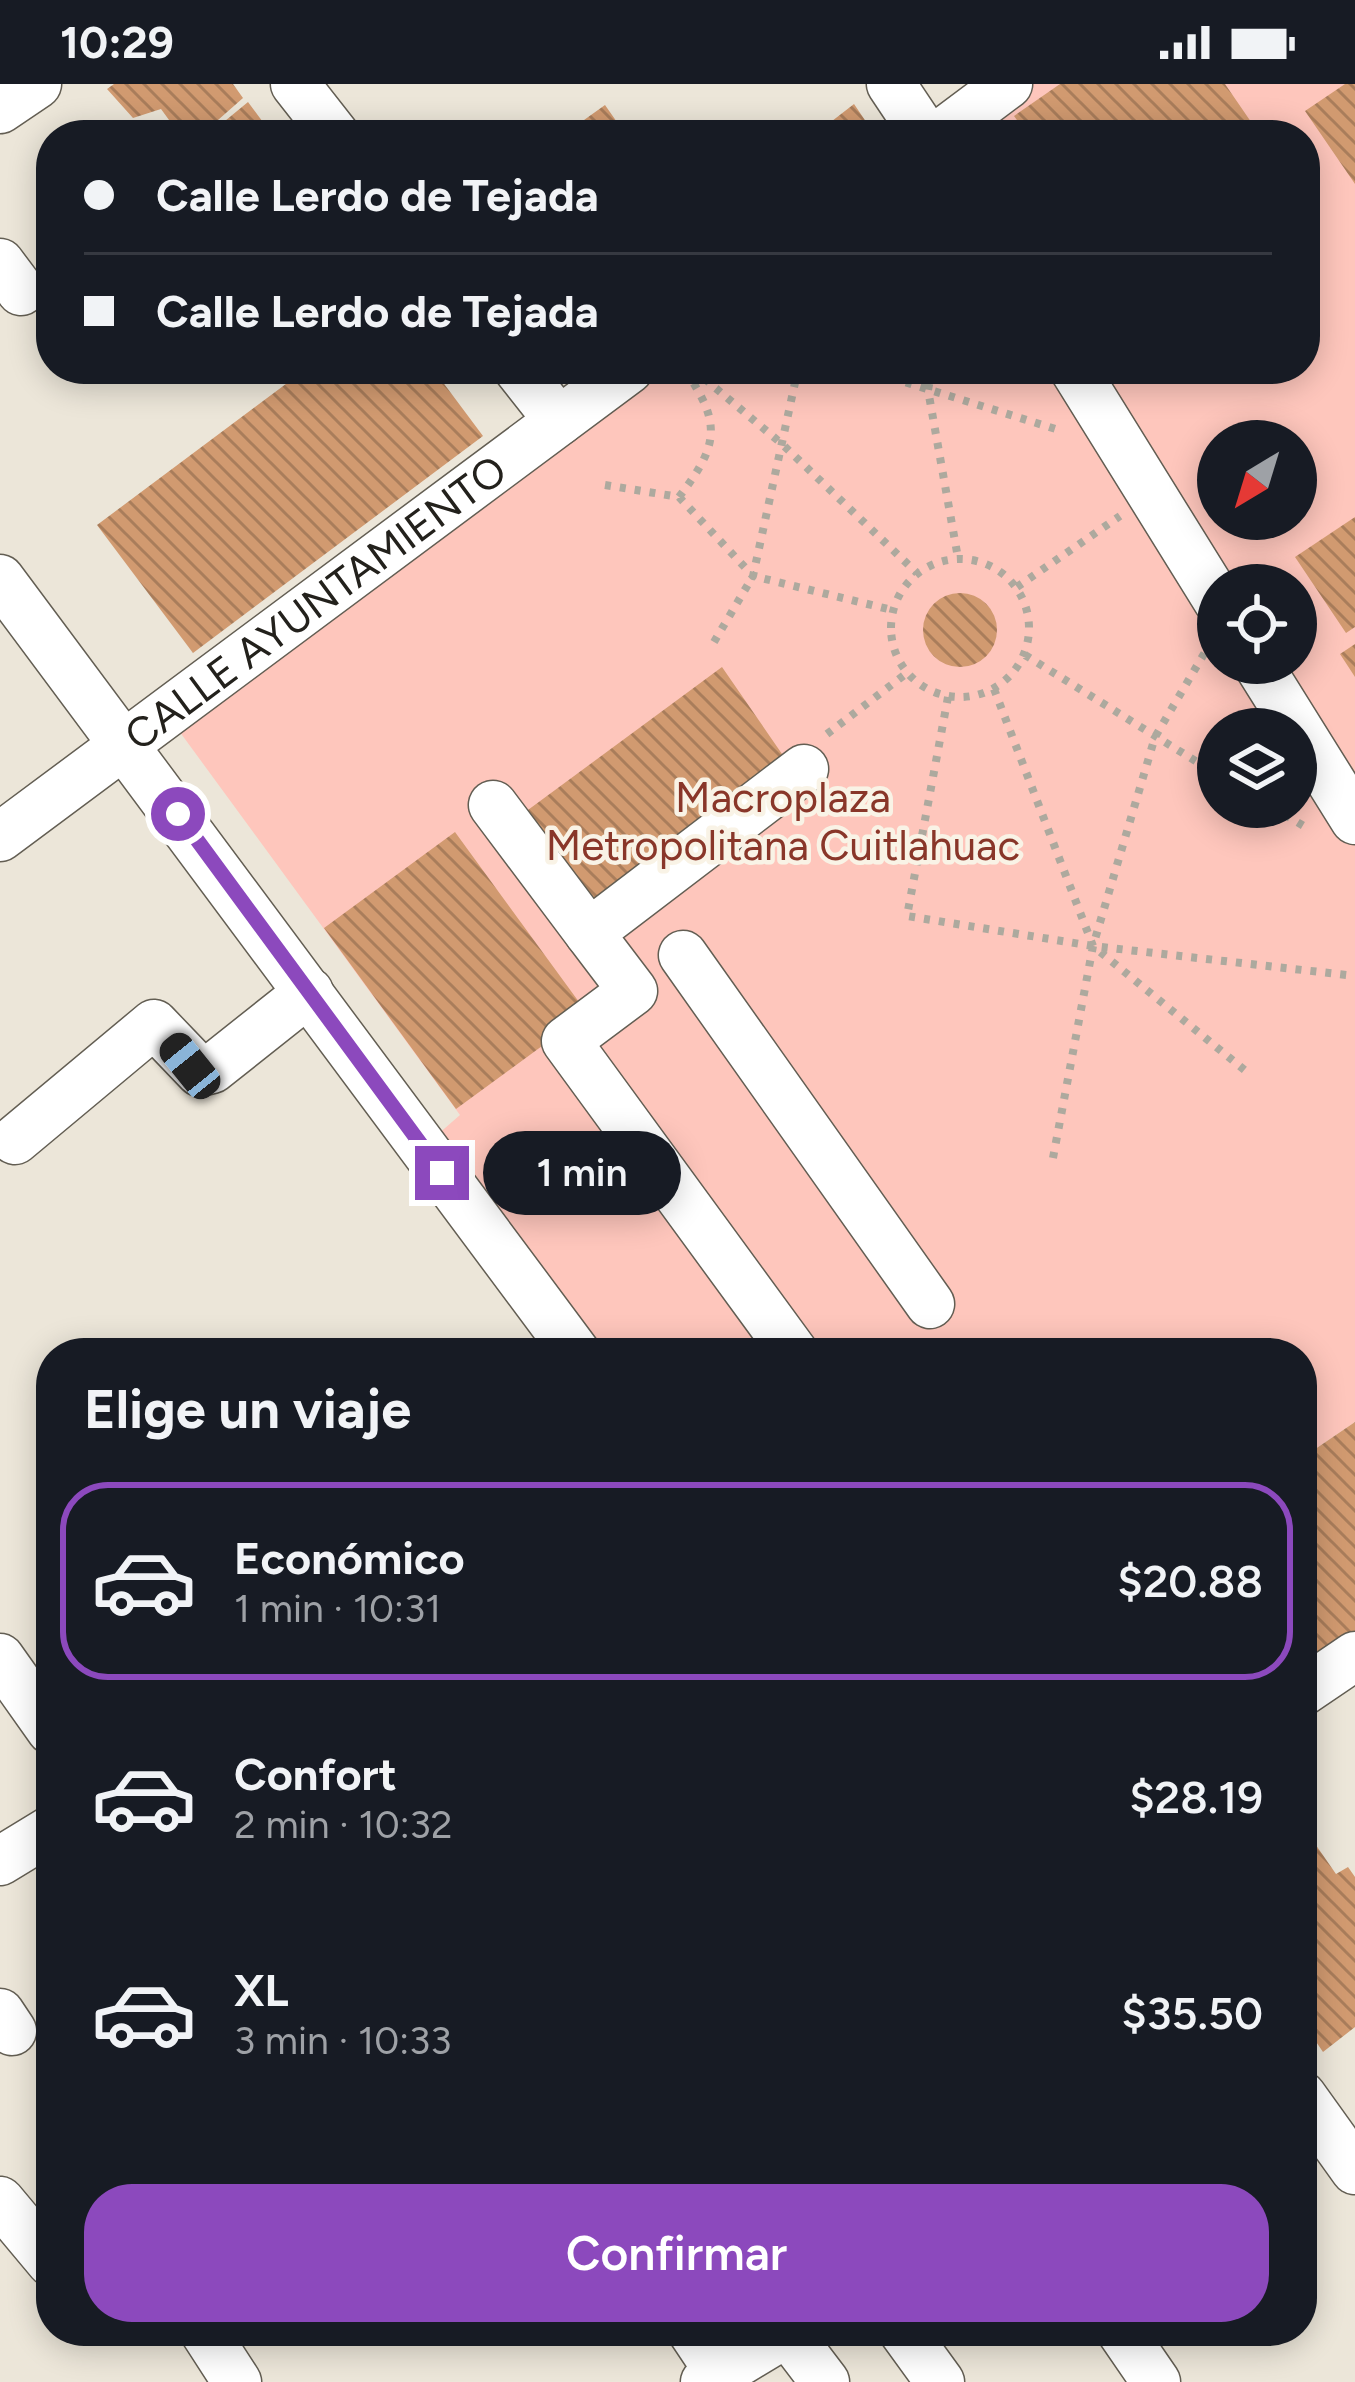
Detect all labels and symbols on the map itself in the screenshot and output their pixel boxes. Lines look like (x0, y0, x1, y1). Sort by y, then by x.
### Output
north arrow (1197, 420, 1317, 540)
street label: CALLE AYUNTAMIENTO (115, 444, 516, 761)
park label: Macroplaza Metropolitana Cuitlahuac (546, 772, 1020, 871)
route start (151, 787, 205, 841)
car (153, 1027, 227, 1105)
callout: 1 min (484, 1131, 682, 1215)
route end (415, 1146, 469, 1200)

